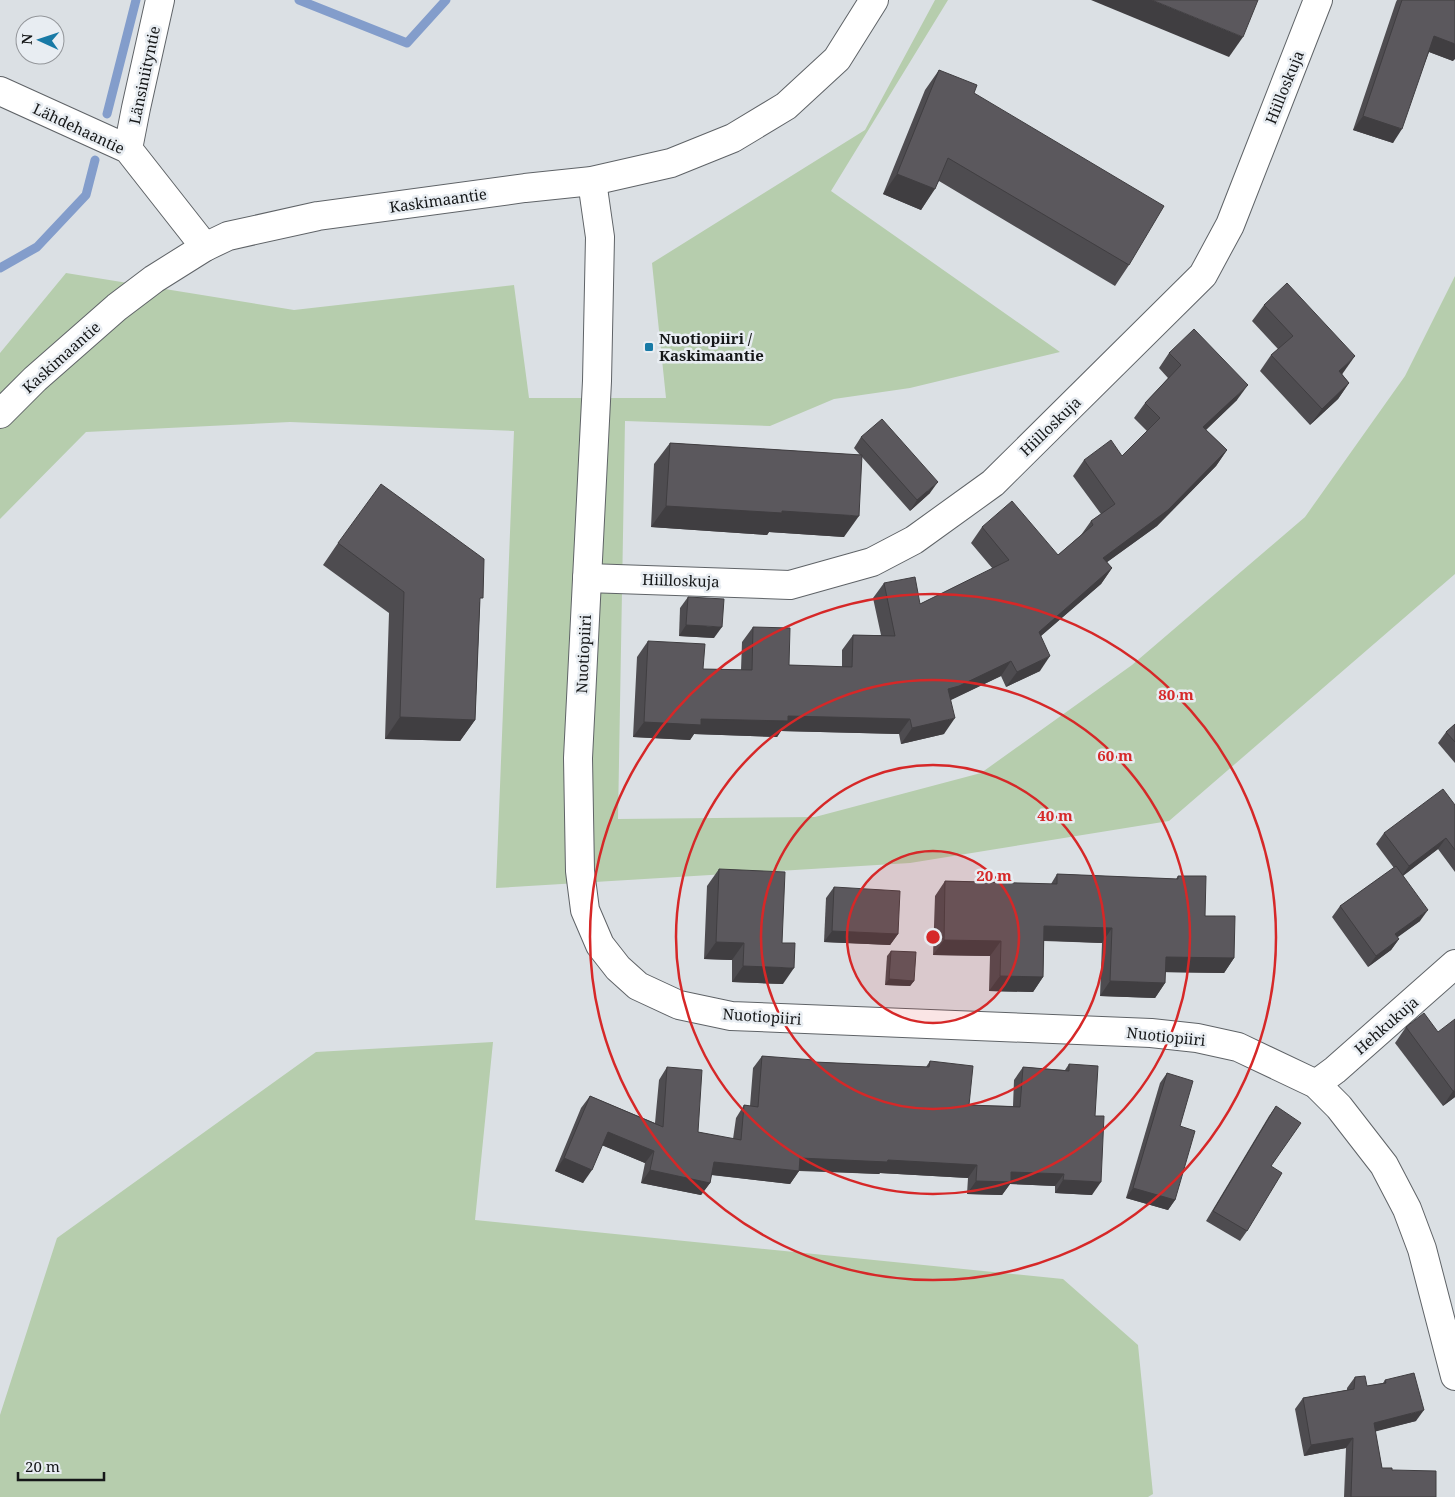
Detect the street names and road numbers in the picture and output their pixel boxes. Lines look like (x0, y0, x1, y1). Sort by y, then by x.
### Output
street label: Länsiniityntie (124, 24, 164, 126)
street label: Hiilloskuja (1260, 47, 1308, 127)
street label: Lähdehaantie (30, 98, 128, 158)
street label: Kaskimaantie (388, 183, 488, 217)
street label: Kaskimaantie (18, 317, 104, 397)
street label: Hiilloskuja (1015, 392, 1085, 460)
street label: Hiilloskuja (642, 569, 720, 591)
street label: Nuotiopiiri (571, 614, 595, 694)
street label: Hehkukuja (1350, 992, 1422, 1058)
street label: Nuotiopiiri (722, 1003, 802, 1029)
street label: Nuotiopiiri (1126, 1022, 1207, 1050)

